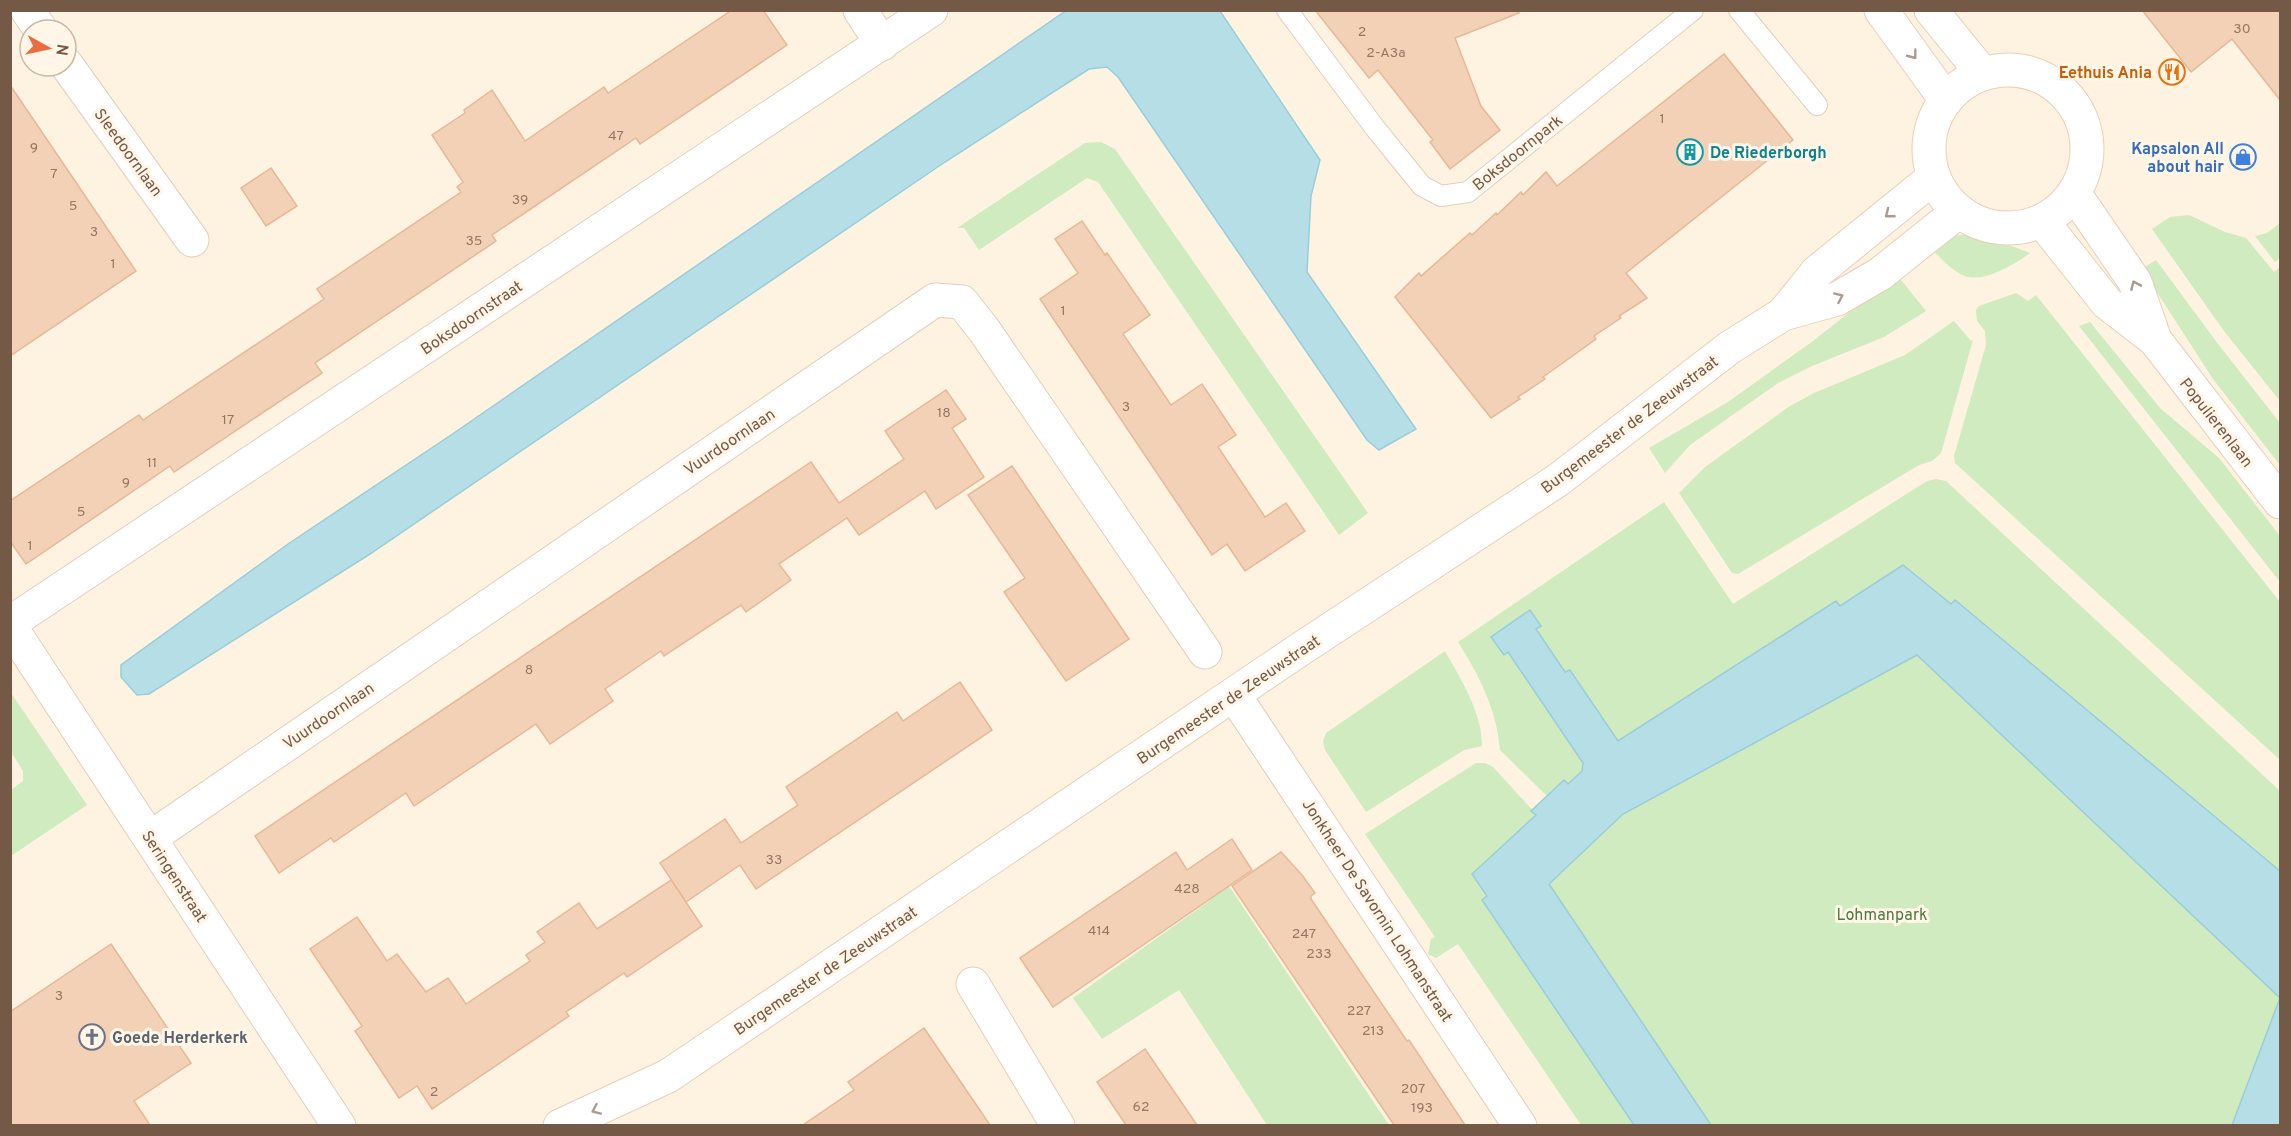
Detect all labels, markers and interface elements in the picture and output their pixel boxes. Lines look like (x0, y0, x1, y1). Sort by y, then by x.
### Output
north arrow (18, 18, 78, 78)
house number: 30 (2233, 21, 2251, 38)
house number: 2 (1358, 24, 1366, 41)
text: N (50, 43, 72, 57)
house number: 2-A3a (1366, 45, 1406, 62)
one-way arrow (1906, 49, 1917, 60)
restaurant icon: Eethuis Ania (2157, 57, 2187, 87)
place label: Eethuis Ania (2059, 64, 2152, 84)
street label: Sleedoornlaan (89, 105, 166, 201)
street label: Boksdoornpark (1469, 111, 1567, 196)
house number: 1 (1659, 111, 1665, 128)
house number: 47 (608, 128, 624, 145)
building icon: De Riederborgh (1675, 137, 1705, 167)
house number: 9 (30, 140, 38, 157)
place label: Kapsalon All about hair (2131, 140, 2224, 178)
shop icon: Kapsalon All about hair (2228, 142, 2258, 172)
place label: De Riederborgh (1710, 144, 1827, 164)
house number: 7 (50, 166, 58, 183)
house number: 39 (512, 192, 528, 209)
house number: 5 (69, 198, 77, 215)
one-way arrow (1885, 207, 1896, 218)
house number: 3 (90, 224, 98, 241)
house number: 35 (465, 233, 483, 250)
house number: 1 (110, 256, 116, 273)
street label: Boksdoornstraat (417, 277, 527, 360)
one-way arrow (2130, 281, 2142, 292)
one-way arrow (1832, 292, 1843, 304)
house number: 1 (1060, 303, 1066, 320)
street label: Burgemeester de Zeeuwstraat (1538, 352, 1723, 499)
street label: Populierenlaan (2174, 375, 2257, 472)
house number: 3 (1122, 399, 1130, 416)
street label: Vuurdoornlaan (681, 405, 780, 481)
house number: 18 (937, 405, 951, 422)
house number: 17 (222, 412, 234, 429)
house number: 11 (147, 455, 157, 472)
house number: 9 (122, 475, 130, 492)
house number: 5 (77, 504, 85, 521)
house number: 1 (27, 538, 33, 555)
street label: Burgemeester de Zeeuwstraat (1134, 632, 1325, 770)
house number: 8 (525, 662, 533, 679)
street label: Vuurdoornlaan (280, 679, 379, 755)
street label: Jonkheer De Savornin Lohmanstraat (1297, 796, 1456, 1026)
street label: Seringenstraat (136, 827, 210, 927)
house number: 33 (766, 852, 782, 869)
house number: 428 (1174, 881, 1200, 898)
street label: Burgemeester de Zeeuwstraat (731, 903, 922, 1041)
park label: Lohmanpark (1836, 906, 1928, 926)
house number: 414 (1088, 923, 1110, 940)
house number: 247 (1292, 926, 1316, 943)
house number: 233 (1306, 946, 1332, 963)
house number: 3 (55, 988, 63, 1005)
house number: 227 (1347, 1003, 1371, 1020)
church icon: Goede Herderkerk (77, 1022, 107, 1052)
house number: 213 (1362, 1023, 1384, 1040)
place label: Goede Herderkerk (112, 1029, 248, 1049)
house number: 207 (1401, 1081, 1425, 1098)
house number: 2 (430, 1084, 438, 1101)
house number: 62 (1133, 1099, 1149, 1116)
house number: 193 (1411, 1100, 1433, 1117)
one-way arrow (592, 1103, 603, 1115)

